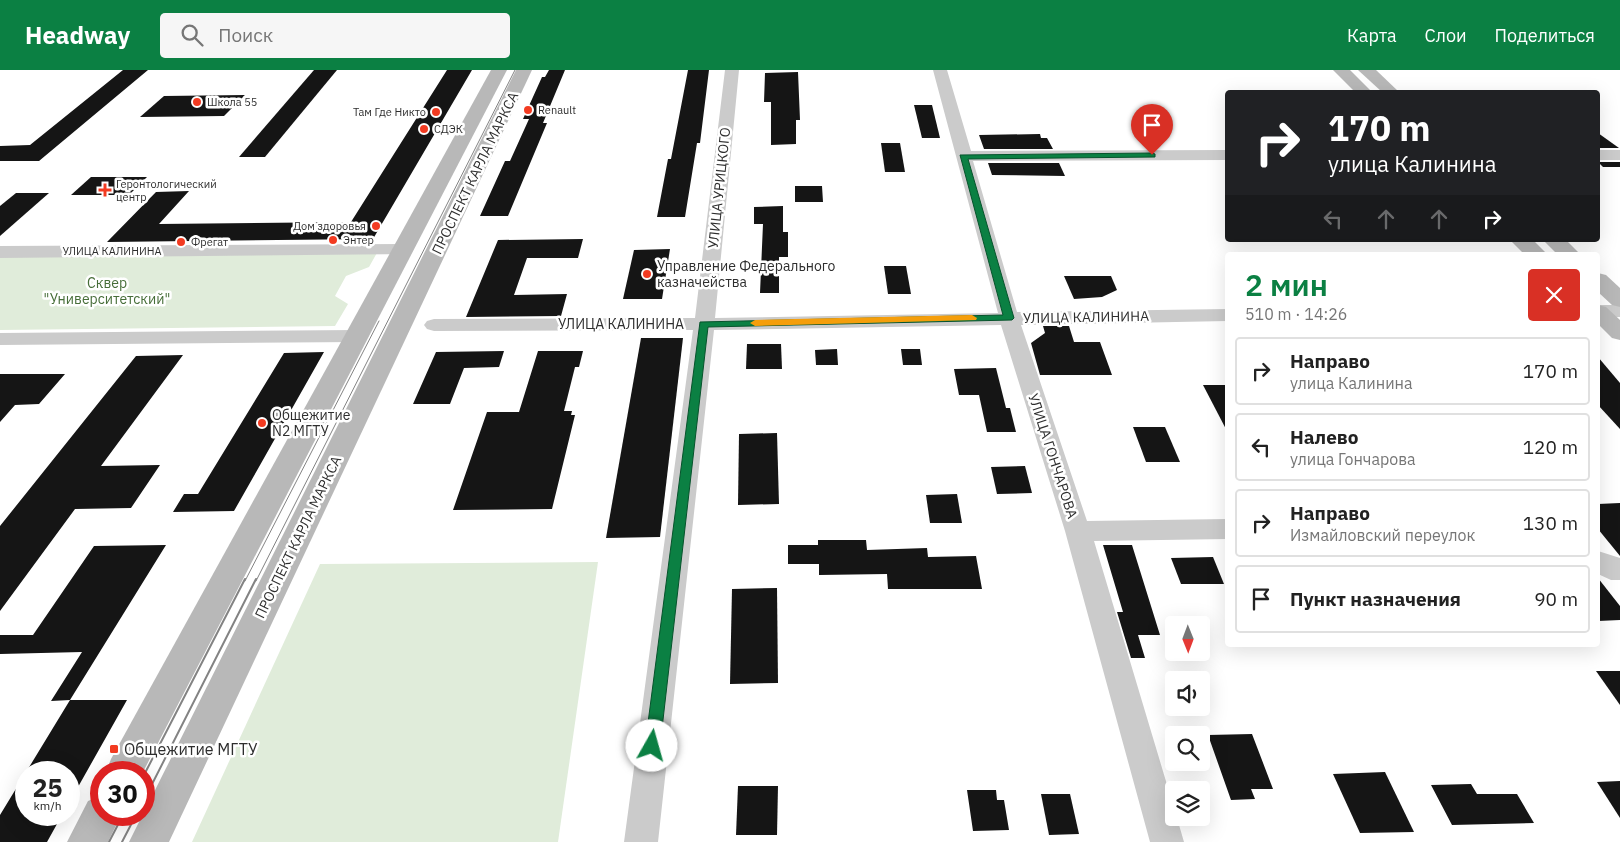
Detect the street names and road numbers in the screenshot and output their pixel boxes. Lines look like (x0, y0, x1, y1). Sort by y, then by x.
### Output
street label: ПРОСПЕКТ КАРЛА МАРКСА (428, 89, 522, 257)
street label: УЛИЦА УРИЦКОГО (704, 126, 734, 250)
street label: УЛИЦА КАЛИНИНА (62, 244, 162, 258)
street label: УЛИЦА КАЛИНИНА (1023, 307, 1149, 327)
street label: УЛИЦА КАЛИНИНА (558, 315, 684, 333)
street label: УЛИЦА ГОНЧАРОВА (1024, 391, 1082, 521)
street label: ПРОСПЕКТ КАРЛА МАРКСА (251, 453, 345, 621)

